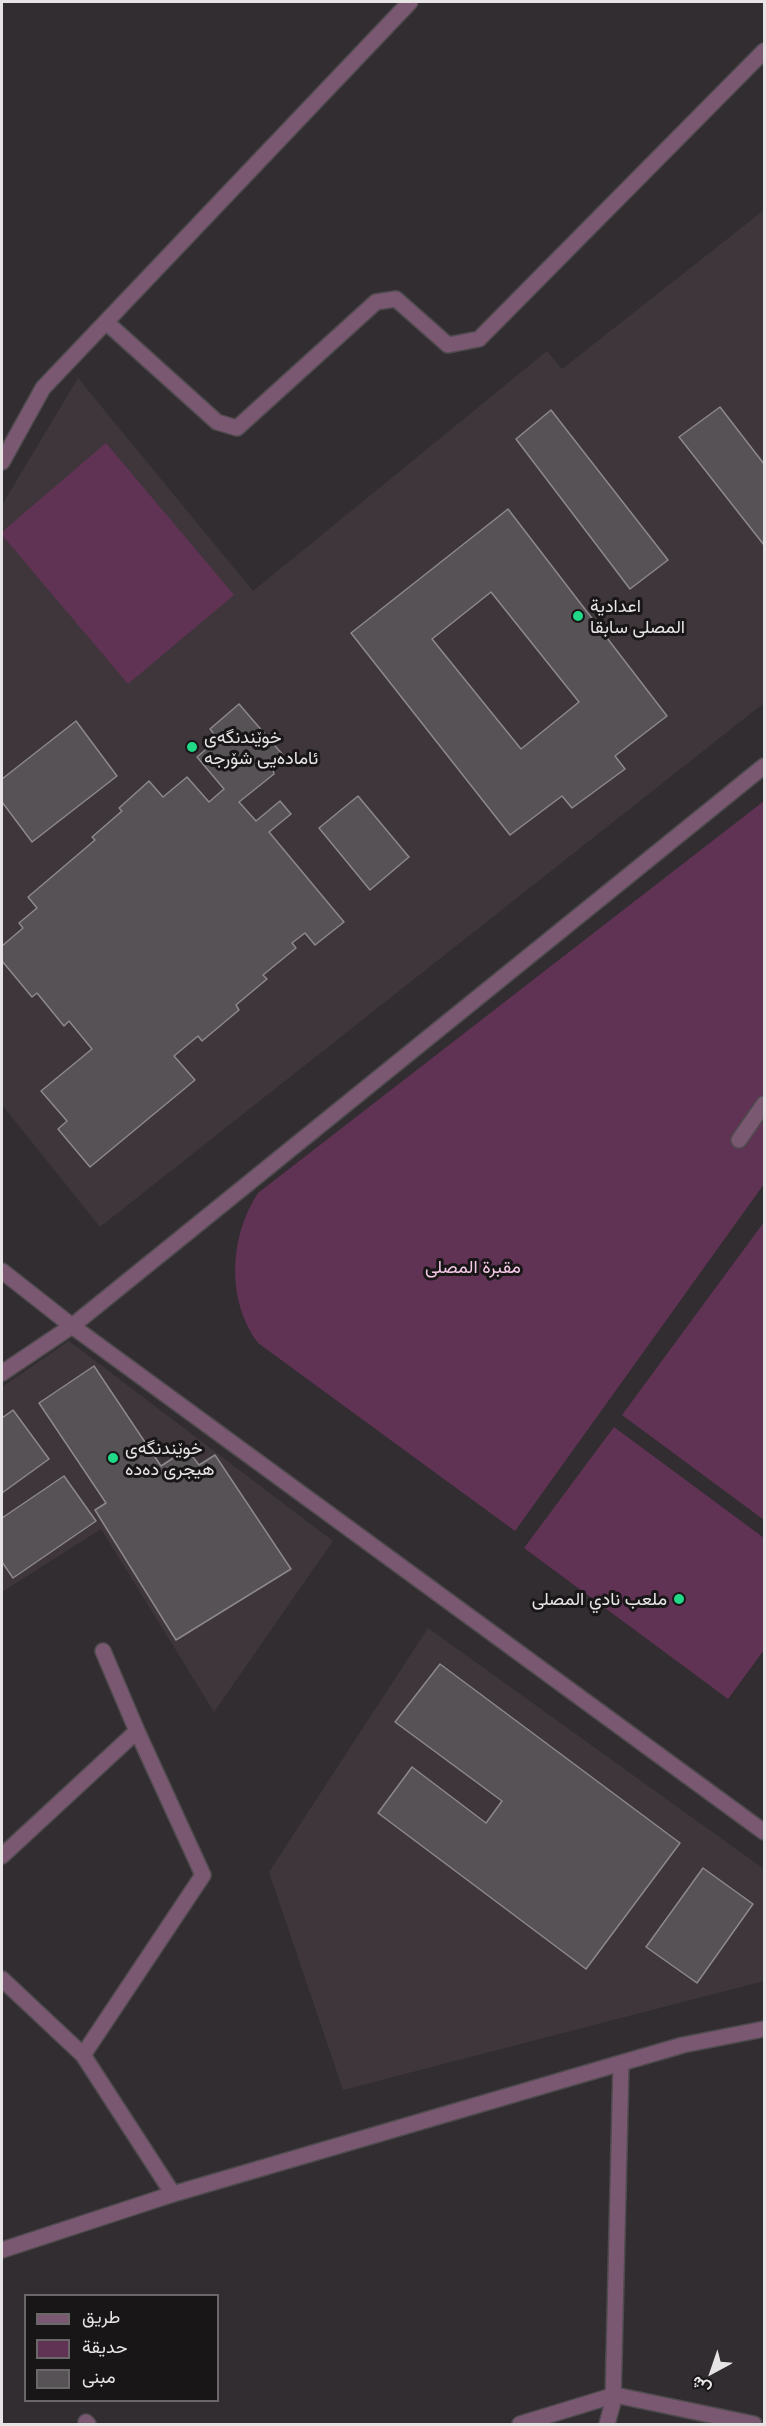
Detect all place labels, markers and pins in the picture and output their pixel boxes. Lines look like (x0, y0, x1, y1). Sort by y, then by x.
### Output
place label: اعدادية المصلى سابقا (590, 595, 685, 638)
marker: اعدادية المصلى سابقا (571, 609, 585, 623)
place label: خوێندنگەی ئامادەیی شۆرجە (204, 726, 318, 768)
marker: خوێندنگەی ئامادەیی شۆرجە (185, 740, 199, 754)
place label: خوێندنگەی هیجری دەدە (125, 1437, 215, 1480)
marker: خوێندنگەی هیجری دەدە (106, 1451, 120, 1465)
place label: ملعب نادي المصلى (532, 1588, 667, 1610)
marker: ملعب نادي المصلى (672, 1592, 686, 1606)

